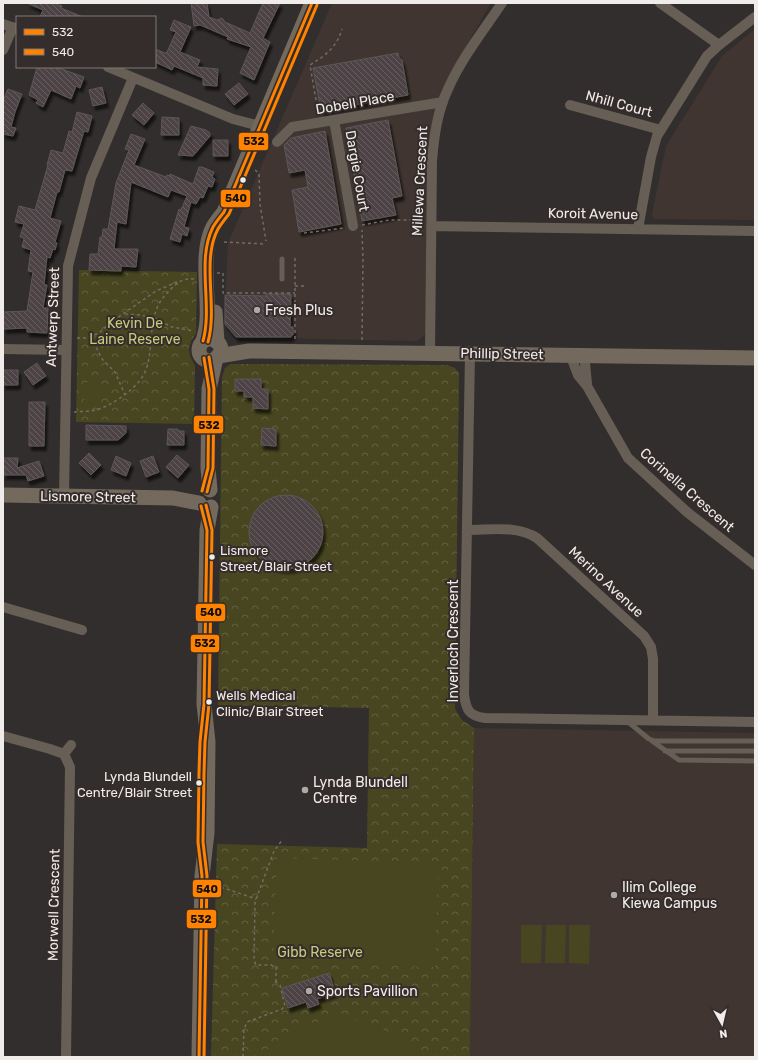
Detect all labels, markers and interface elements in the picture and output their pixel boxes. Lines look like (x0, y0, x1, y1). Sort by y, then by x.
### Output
legend (16, 16, 156, 68)
text: 532 (52, 25, 73, 39)
text: 540 (52, 45, 74, 59)
street label: Nhill Court (584, 87, 655, 121)
street label: Dobell Place (314, 88, 396, 118)
street label: Millewa Crescent (409, 125, 431, 236)
street label: Dargie Court (341, 129, 373, 213)
line badge: 532 (238, 132, 269, 151)
text: 532 (243, 135, 265, 148)
unlabelled marker (238, 175, 248, 185)
line badge: 540 (220, 189, 251, 208)
text: 540 (225, 192, 247, 205)
street label: Koroit Avenue (548, 205, 638, 223)
street label: Antwerp Street (43, 266, 63, 367)
place label: Fresh Plus (265, 302, 333, 319)
marker: Fresh Plus (252, 305, 262, 315)
park label: Kevin De Laine Reserve (89, 315, 181, 348)
street label: Phillip Street (460, 345, 544, 363)
line badge: 532 (193, 415, 224, 434)
text: 532 (198, 419, 220, 432)
street label: Corinella Crescent (636, 444, 738, 536)
street label: Lismore Street (40, 488, 137, 506)
place label: Lismore Street/Blair Street (220, 543, 332, 574)
street label: Merino Avenue (565, 543, 647, 621)
marker: Lismore Street/Blair Street (207, 552, 217, 562)
street label: Inverloch Crescent (445, 579, 462, 702)
line badge: 540 (195, 603, 226, 622)
text: 540 (200, 606, 222, 619)
line badge: 532 (190, 634, 220, 653)
text: 532 (194, 637, 216, 650)
place label: Wells Medical Clinic/Blair Street (216, 688, 323, 719)
marker: Wells Medical Clinic/Blair Street (204, 697, 214, 707)
place label: Lynda Blundell Centre/Blair Street (77, 769, 192, 800)
place label: Lynda Blundell Centre (313, 774, 408, 807)
marker: Lynda Blundell Centre/Blair Street (194, 778, 204, 788)
marker: Lynda Blundell Centre (300, 785, 310, 795)
street label: Morwell Crescent (45, 848, 63, 961)
line badge: 540 (192, 879, 222, 898)
place label: Ilim College Kiewa Campus (622, 879, 717, 912)
text: 540 (196, 883, 218, 896)
marker: Ilim College Kiewa Campus (609, 890, 619, 900)
line badge: 532 (186, 909, 217, 929)
text: 532 (190, 913, 212, 926)
park label: Gibb Reserve (277, 944, 363, 961)
place label: Sports Pavillion (317, 983, 418, 1000)
marker: Sports Pavillion (304, 986, 314, 996)
north arrow (702, 1004, 742, 1044)
text: N (718, 1026, 728, 1040)

